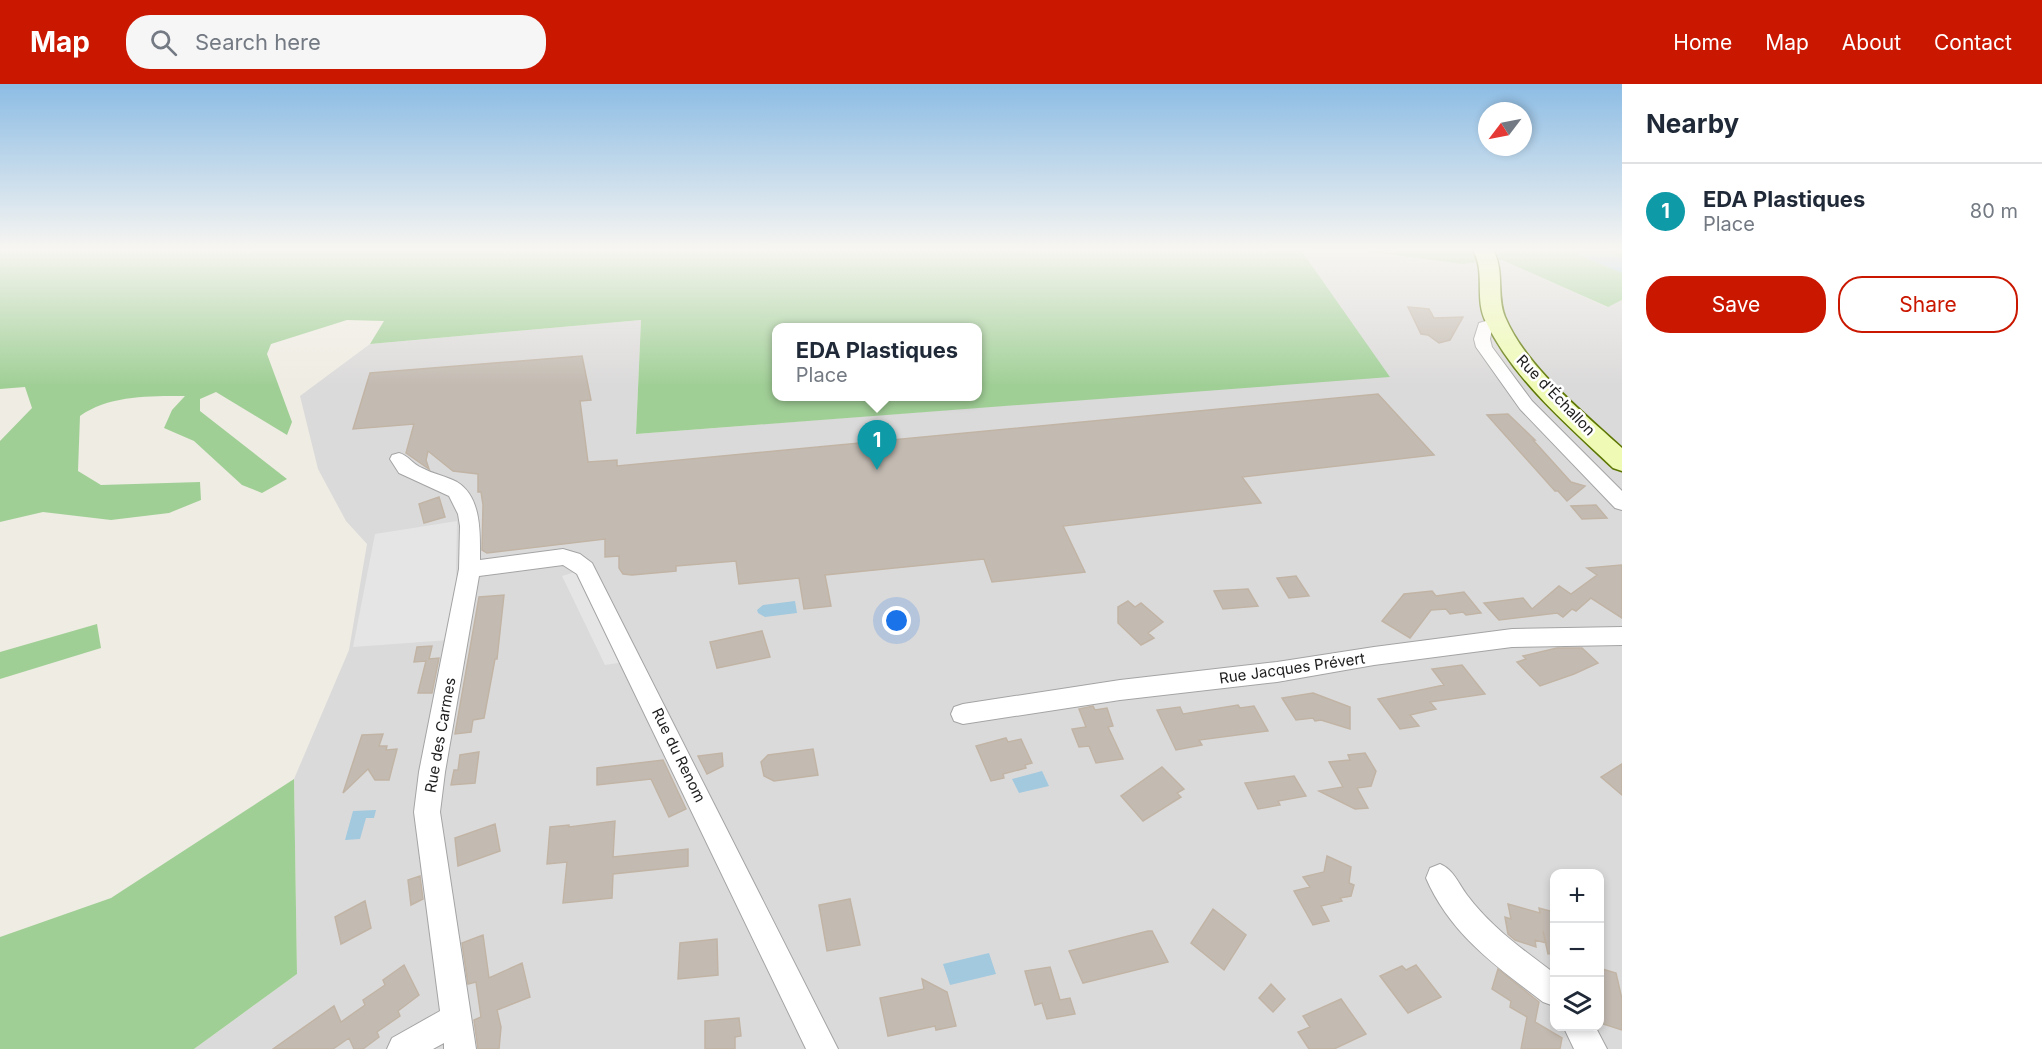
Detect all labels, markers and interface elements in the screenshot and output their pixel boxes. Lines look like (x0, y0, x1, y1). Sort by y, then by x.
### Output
search box (126, 15, 546, 69)
text: Map (30, 25, 90, 59)
icon: search (147, 26, 180, 59)
text: Search here (195, 29, 321, 55)
text: Home (1673, 30, 1732, 55)
text: Map (1765, 30, 1809, 55)
text: About (1842, 30, 1901, 55)
text: Contact (1934, 30, 2012, 55)
north arrow (1478, 102, 1532, 156)
text: Nearby (1646, 108, 1739, 139)
text: EDA Plastiques (1703, 186, 1865, 212)
text: 1 (1661, 199, 1670, 223)
text: 80 m (1970, 199, 2018, 223)
text: Place (1703, 212, 1755, 236)
button: Save (1646, 276, 1826, 333)
button: Share (1838, 276, 2018, 333)
popup (772, 323, 982, 401)
text: EDA Plastiques (796, 337, 958, 363)
street label: Rue d'Échallon (1513, 351, 1599, 439)
text: Place (796, 363, 848, 387)
pin: 1 (858, 420, 896, 470)
your location (882, 606, 911, 635)
street label: Rue Jacques Prévert (1218, 648, 1366, 688)
street label: Rue des Carmes (421, 676, 459, 794)
street label: Rue du Renom (648, 705, 710, 805)
map controls (1550, 869, 1604, 1031)
button: + (1550, 869, 1604, 923)
button: − (1550, 923, 1604, 977)
button: layers (1550, 977, 1604, 1031)

